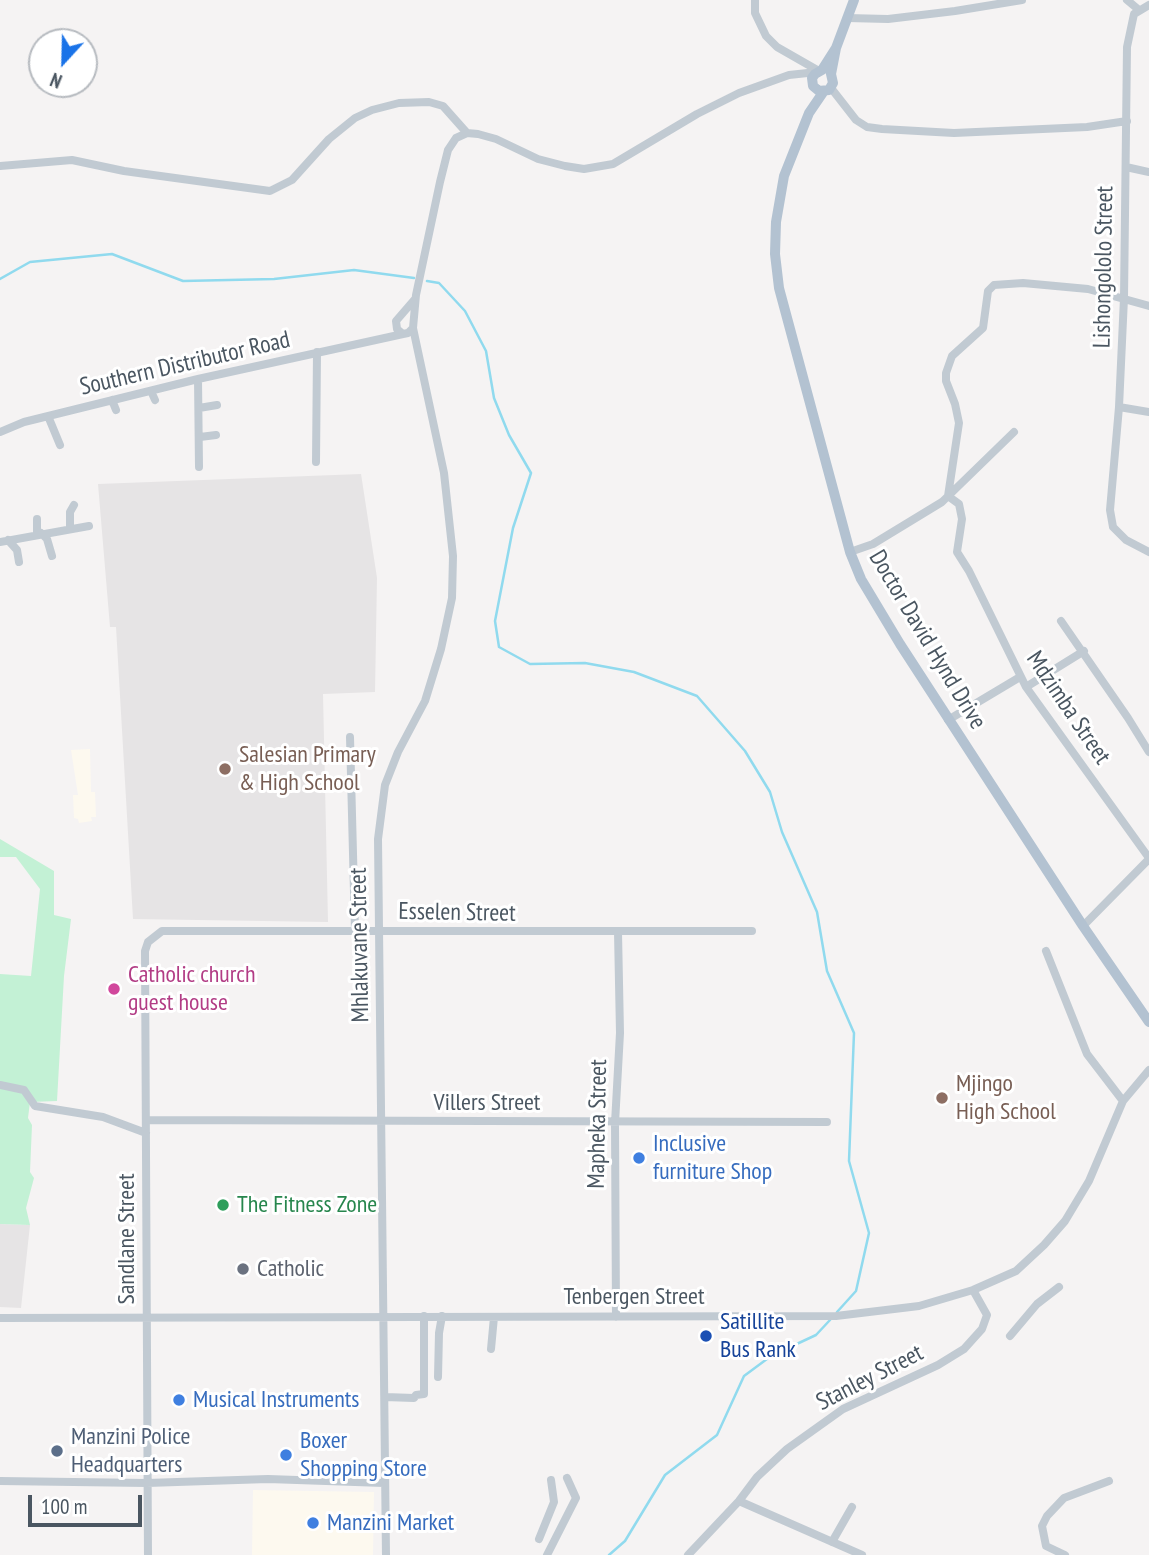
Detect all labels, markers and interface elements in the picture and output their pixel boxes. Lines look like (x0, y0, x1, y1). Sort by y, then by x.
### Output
north arrow (28, 28, 98, 98)
text: N (47, 68, 65, 94)
street label: Lishongololo Street (1088, 186, 1120, 348)
street label: Southern Distributor Road (77, 326, 293, 402)
street label: Doctor David Hynd Drive (862, 545, 992, 735)
street label: Mdzimba Street (1020, 646, 1116, 770)
place label: Salesian Primary & High School (239, 741, 376, 797)
marker: Salesian Primary & High School (217, 761, 233, 777)
street label: Mhlakuvane Street (344, 867, 376, 1023)
street label: Esselen Street (398, 898, 516, 928)
place label: Catholic church guest house (128, 961, 255, 1017)
marker: Catholic church guest house (106, 981, 122, 997)
street label: Mapheka Street (582, 1059, 614, 1189)
place label: Mjingo High School (956, 1070, 1056, 1126)
street label: Villers Street (434, 1089, 540, 1117)
marker: Mjingo High School (934, 1090, 950, 1106)
place label: Inclusive furniture Shop (653, 1130, 772, 1186)
marker: Inclusive furniture Shop (631, 1150, 647, 1166)
street label: Sandlane Street (113, 1173, 141, 1305)
place label: The Fitness Zone (237, 1191, 377, 1219)
marker: The Fitness Zone (215, 1197, 231, 1213)
place label: Catholic (257, 1255, 324, 1283)
marker: Catholic (235, 1261, 251, 1277)
street label: Tenbergen Street (563, 1283, 705, 1311)
place label: Satillite Bus Rank (720, 1308, 796, 1364)
marker: Satillite Bus Rank (698, 1328, 714, 1344)
street label: Stanley Street (812, 1339, 928, 1417)
place label: Musical Instruments (193, 1386, 359, 1414)
marker: Musical Instruments (171, 1392, 187, 1408)
place label: Manzini Police Headquarters (71, 1423, 190, 1479)
place label: Boxer Shopping Store (300, 1427, 427, 1483)
marker: Manzini Police Headquarters (49, 1443, 65, 1459)
marker: Boxer Shopping Store (278, 1447, 294, 1463)
scale bar (32, 1482, 145, 1526)
text: 100 m (41, 1493, 87, 1520)
place label: Manzini Market (327, 1509, 454, 1537)
marker: Manzini Market (305, 1515, 321, 1531)

